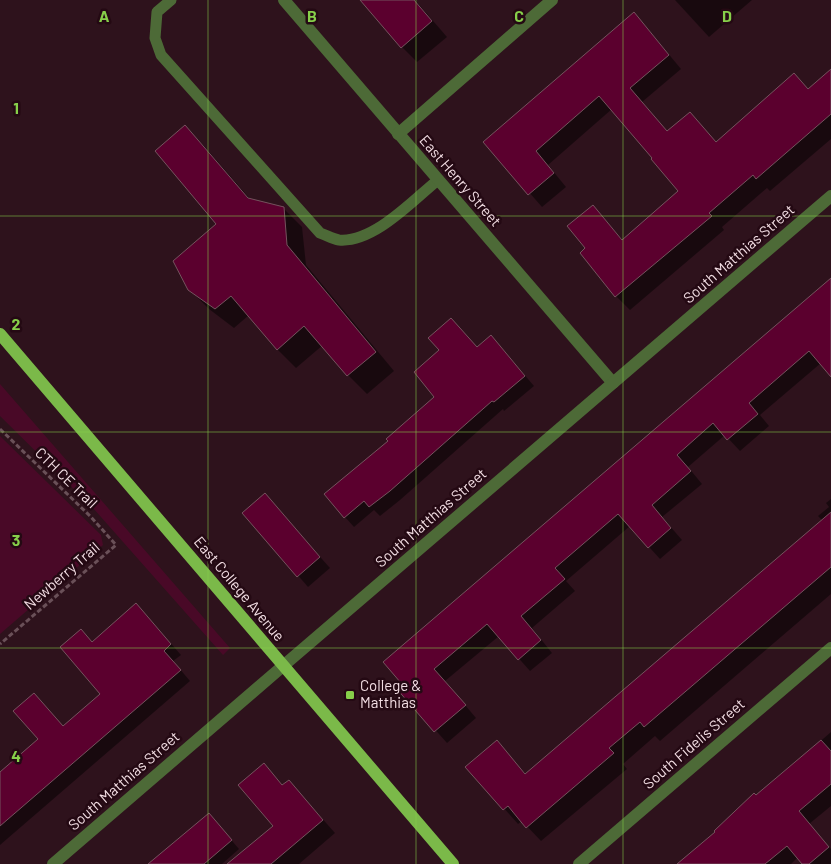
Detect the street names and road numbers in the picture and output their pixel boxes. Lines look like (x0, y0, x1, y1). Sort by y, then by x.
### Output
street label: East Henry Street (416, 131, 505, 230)
street label: South Matthias Street (679, 200, 798, 306)
street label: CTH CE Trail (32, 443, 102, 511)
street label: South Matthias Street (371, 464, 490, 570)
street label: East College Avenue (191, 532, 289, 644)
street label: Newberry Trail (20, 538, 103, 613)
street label: South Fidelis Street (639, 694, 748, 792)
street label: South Matthias Street (64, 727, 183, 833)

